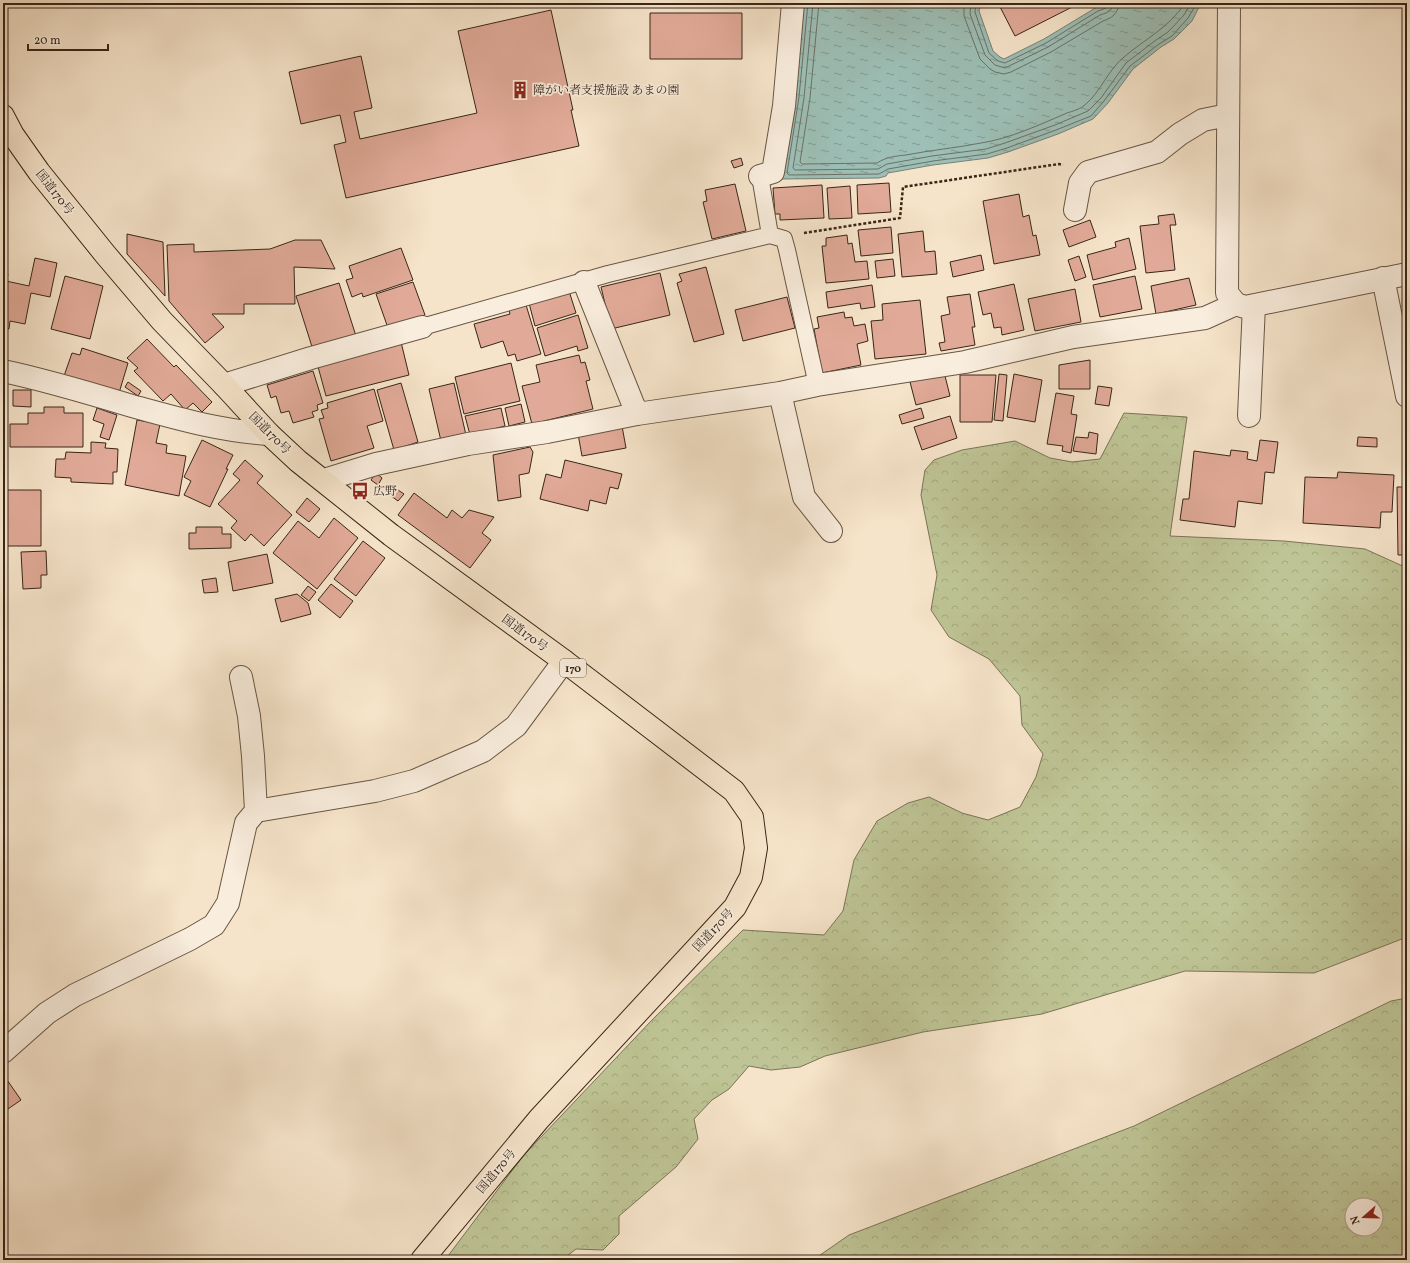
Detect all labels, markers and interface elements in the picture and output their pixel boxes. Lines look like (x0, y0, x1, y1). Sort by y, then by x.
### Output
scale bar (28, 26, 108, 52)
text: 20 m (34, 33, 61, 49)
building icon: 障がい者支援施設 あまの園 (510, 80, 530, 100)
place label: 障がい者支援施設 あまの園 (533, 83, 679, 99)
street label: 国道170号 (32, 167, 77, 219)
street label: 国道170号 (245, 409, 294, 458)
bus stop icon: 広野 (350, 481, 370, 501)
place label: 広野 (373, 484, 397, 500)
street label: 国道170号 (498, 612, 551, 656)
road number: 170 (560, 659, 586, 677)
street label: 国道170号 (690, 906, 738, 956)
street label: 国道170号 (474, 1146, 520, 1197)
north arrow (1344, 1197, 1384, 1237)
text: N (1348, 1214, 1364, 1226)

